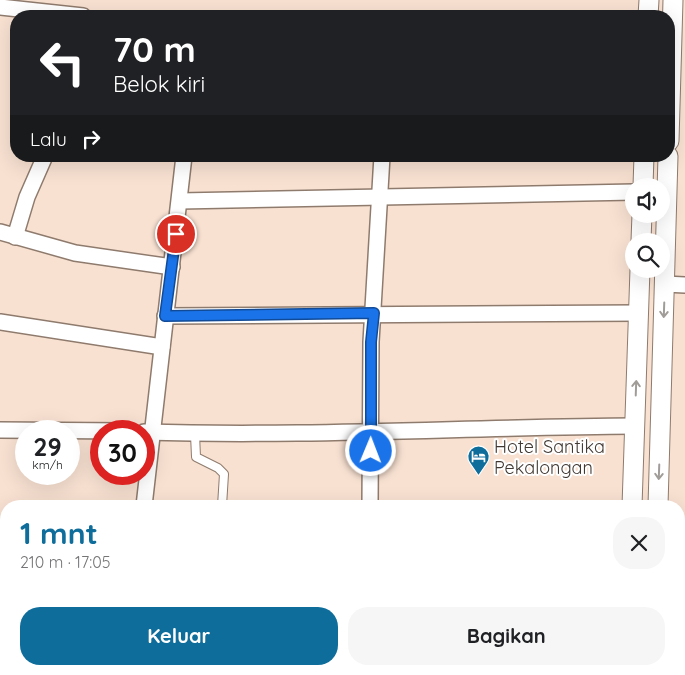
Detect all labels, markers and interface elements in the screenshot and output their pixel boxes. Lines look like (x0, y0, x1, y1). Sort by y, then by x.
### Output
text: 70 m (113, 27, 196, 71)
icon: left (30, 30, 95, 95)
text: Belok kiri (113, 70, 205, 98)
icon: right (77, 125, 105, 153)
text: Lalu (30, 127, 67, 151)
map controls (625, 178, 670, 278)
button: sound (625, 178, 670, 223)
pin (155, 213, 197, 255)
icon: arrive (162, 220, 190, 248)
button: search (625, 233, 670, 278)
one-way arrow (659, 302, 669, 318)
one-way arrow (631, 380, 641, 396)
speed limit sign: 30 (90, 420, 155, 485)
position arrow (344, 424, 396, 476)
text: 29 (33, 431, 62, 462)
place label: Hotel Santika Pekalongan (494, 435, 605, 479)
hotel icon: Hotel Santika Pekalongan (466, 444, 490, 475)
text: km/h (32, 457, 63, 472)
one-way arrow (654, 464, 664, 480)
text: 1 mnt (20, 514, 98, 552)
button: close (613, 517, 665, 569)
text: 210 m · 17:05 (20, 552, 110, 572)
button: Keluar (20, 607, 338, 665)
button: Bagikan (348, 607, 665, 665)

